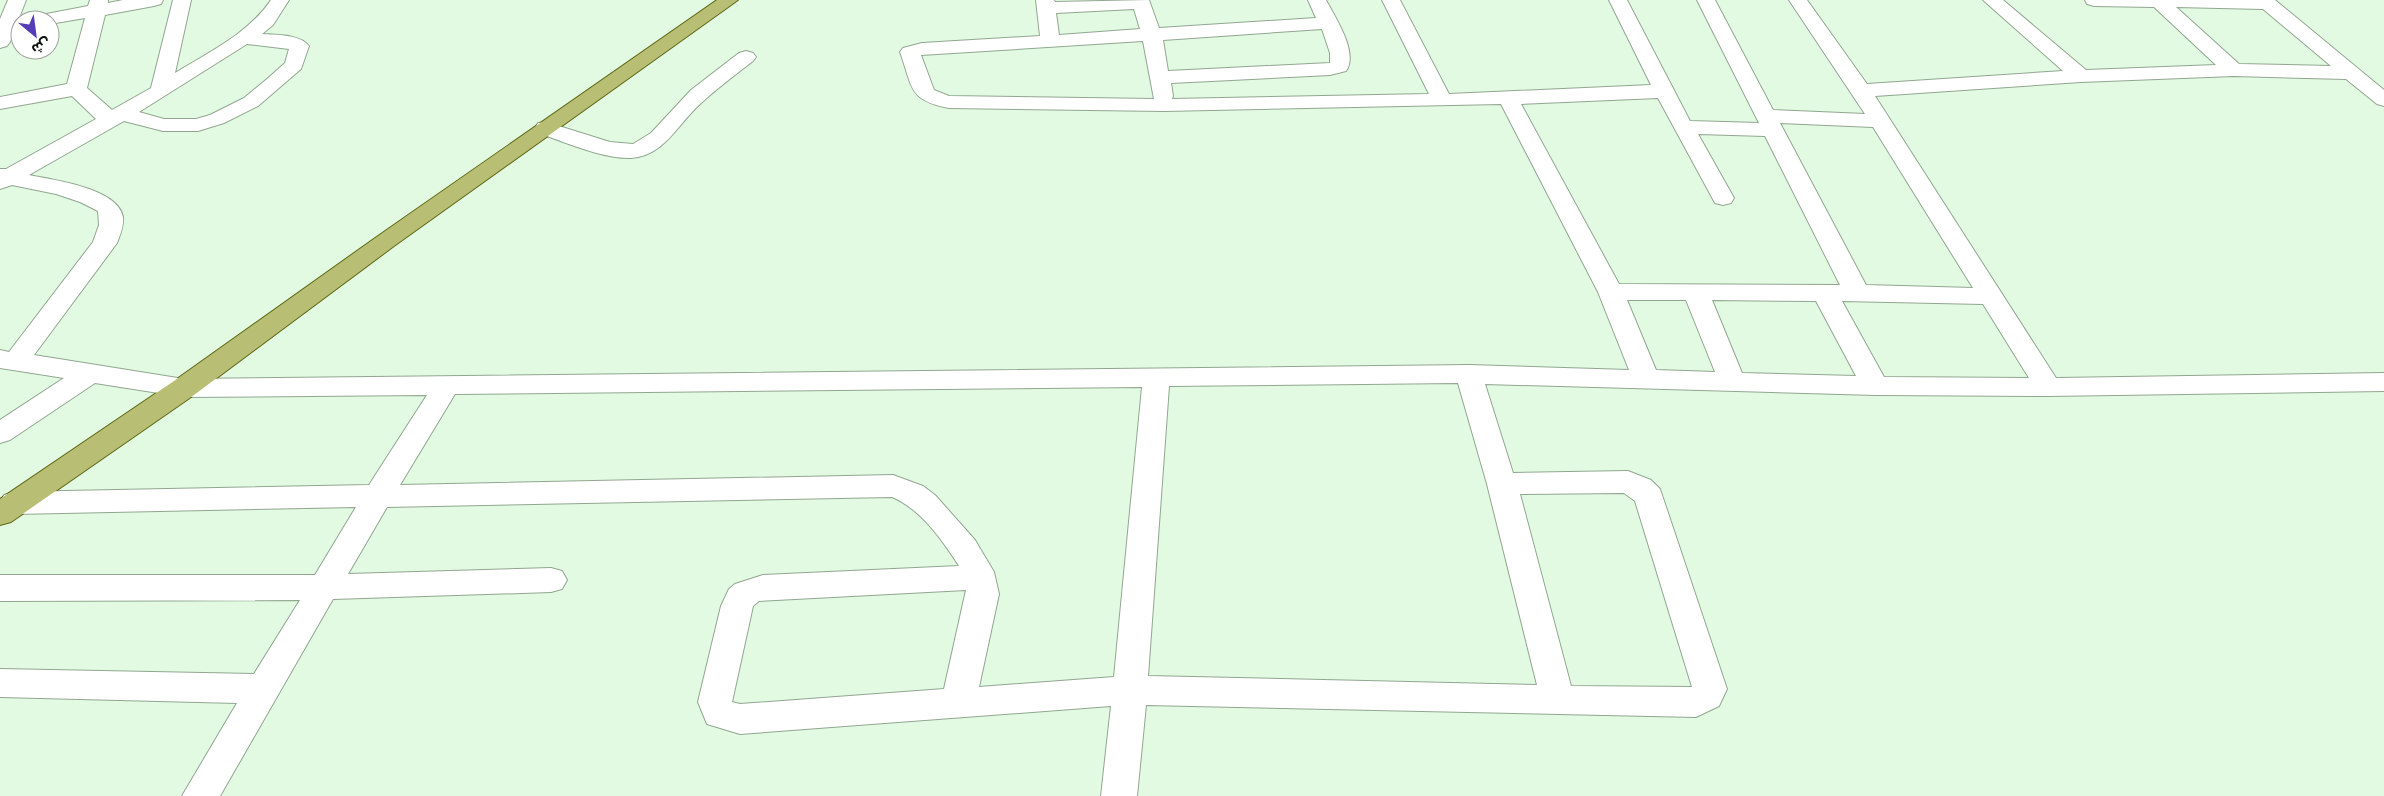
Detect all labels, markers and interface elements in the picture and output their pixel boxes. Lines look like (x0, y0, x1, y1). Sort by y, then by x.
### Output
north arrow (10, 10, 60, 60)
text: ش (29, 34, 54, 59)

